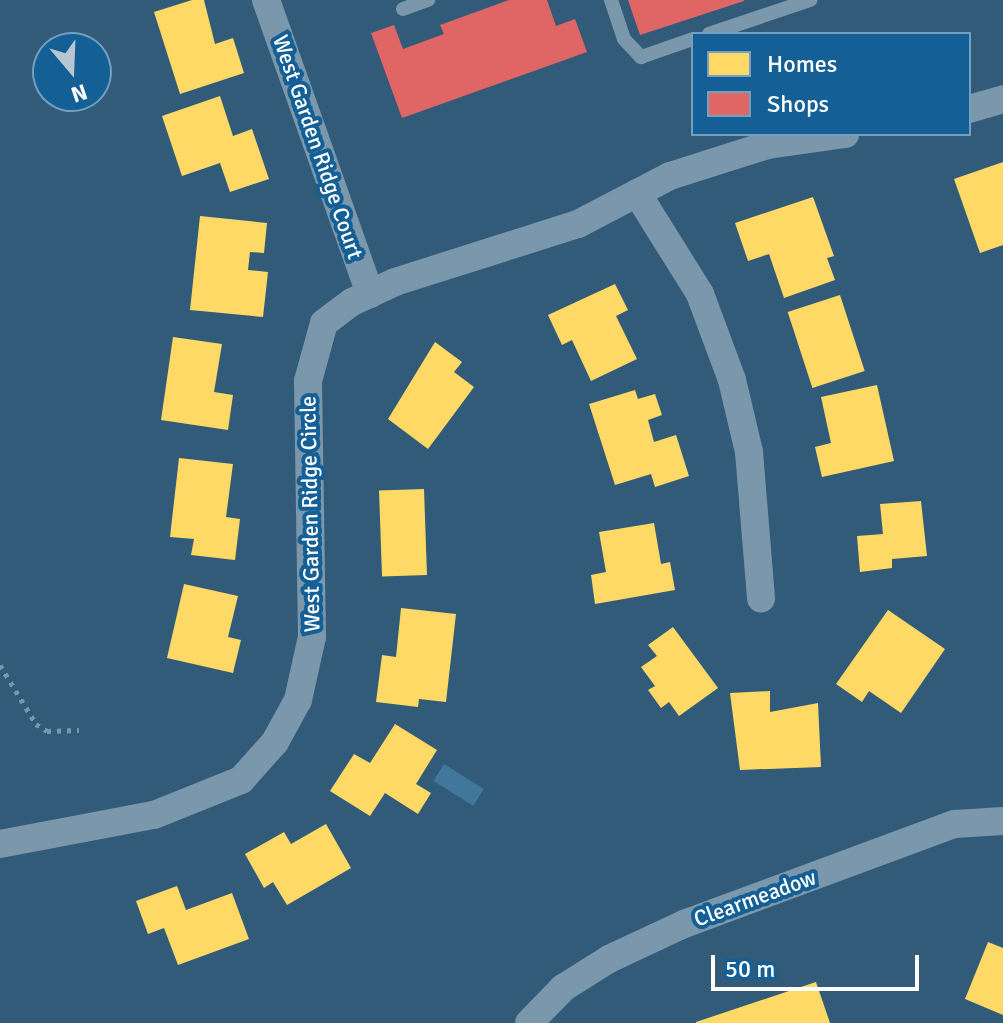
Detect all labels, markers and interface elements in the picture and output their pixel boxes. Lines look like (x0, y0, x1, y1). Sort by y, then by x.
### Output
north arrow (32, 32, 112, 112)
street label: West Garden Ridge Court (267, 32, 369, 262)
legend (691, 32, 971, 136)
text: Homes (767, 49, 837, 79)
text: N (68, 78, 91, 109)
text: Shops (767, 89, 829, 119)
street label: West Garden Ridge Circle (295, 396, 325, 632)
street label: Clearmeadow (690, 864, 820, 932)
scale bar (715, 939, 923, 989)
text: 50 m (725, 954, 775, 984)

